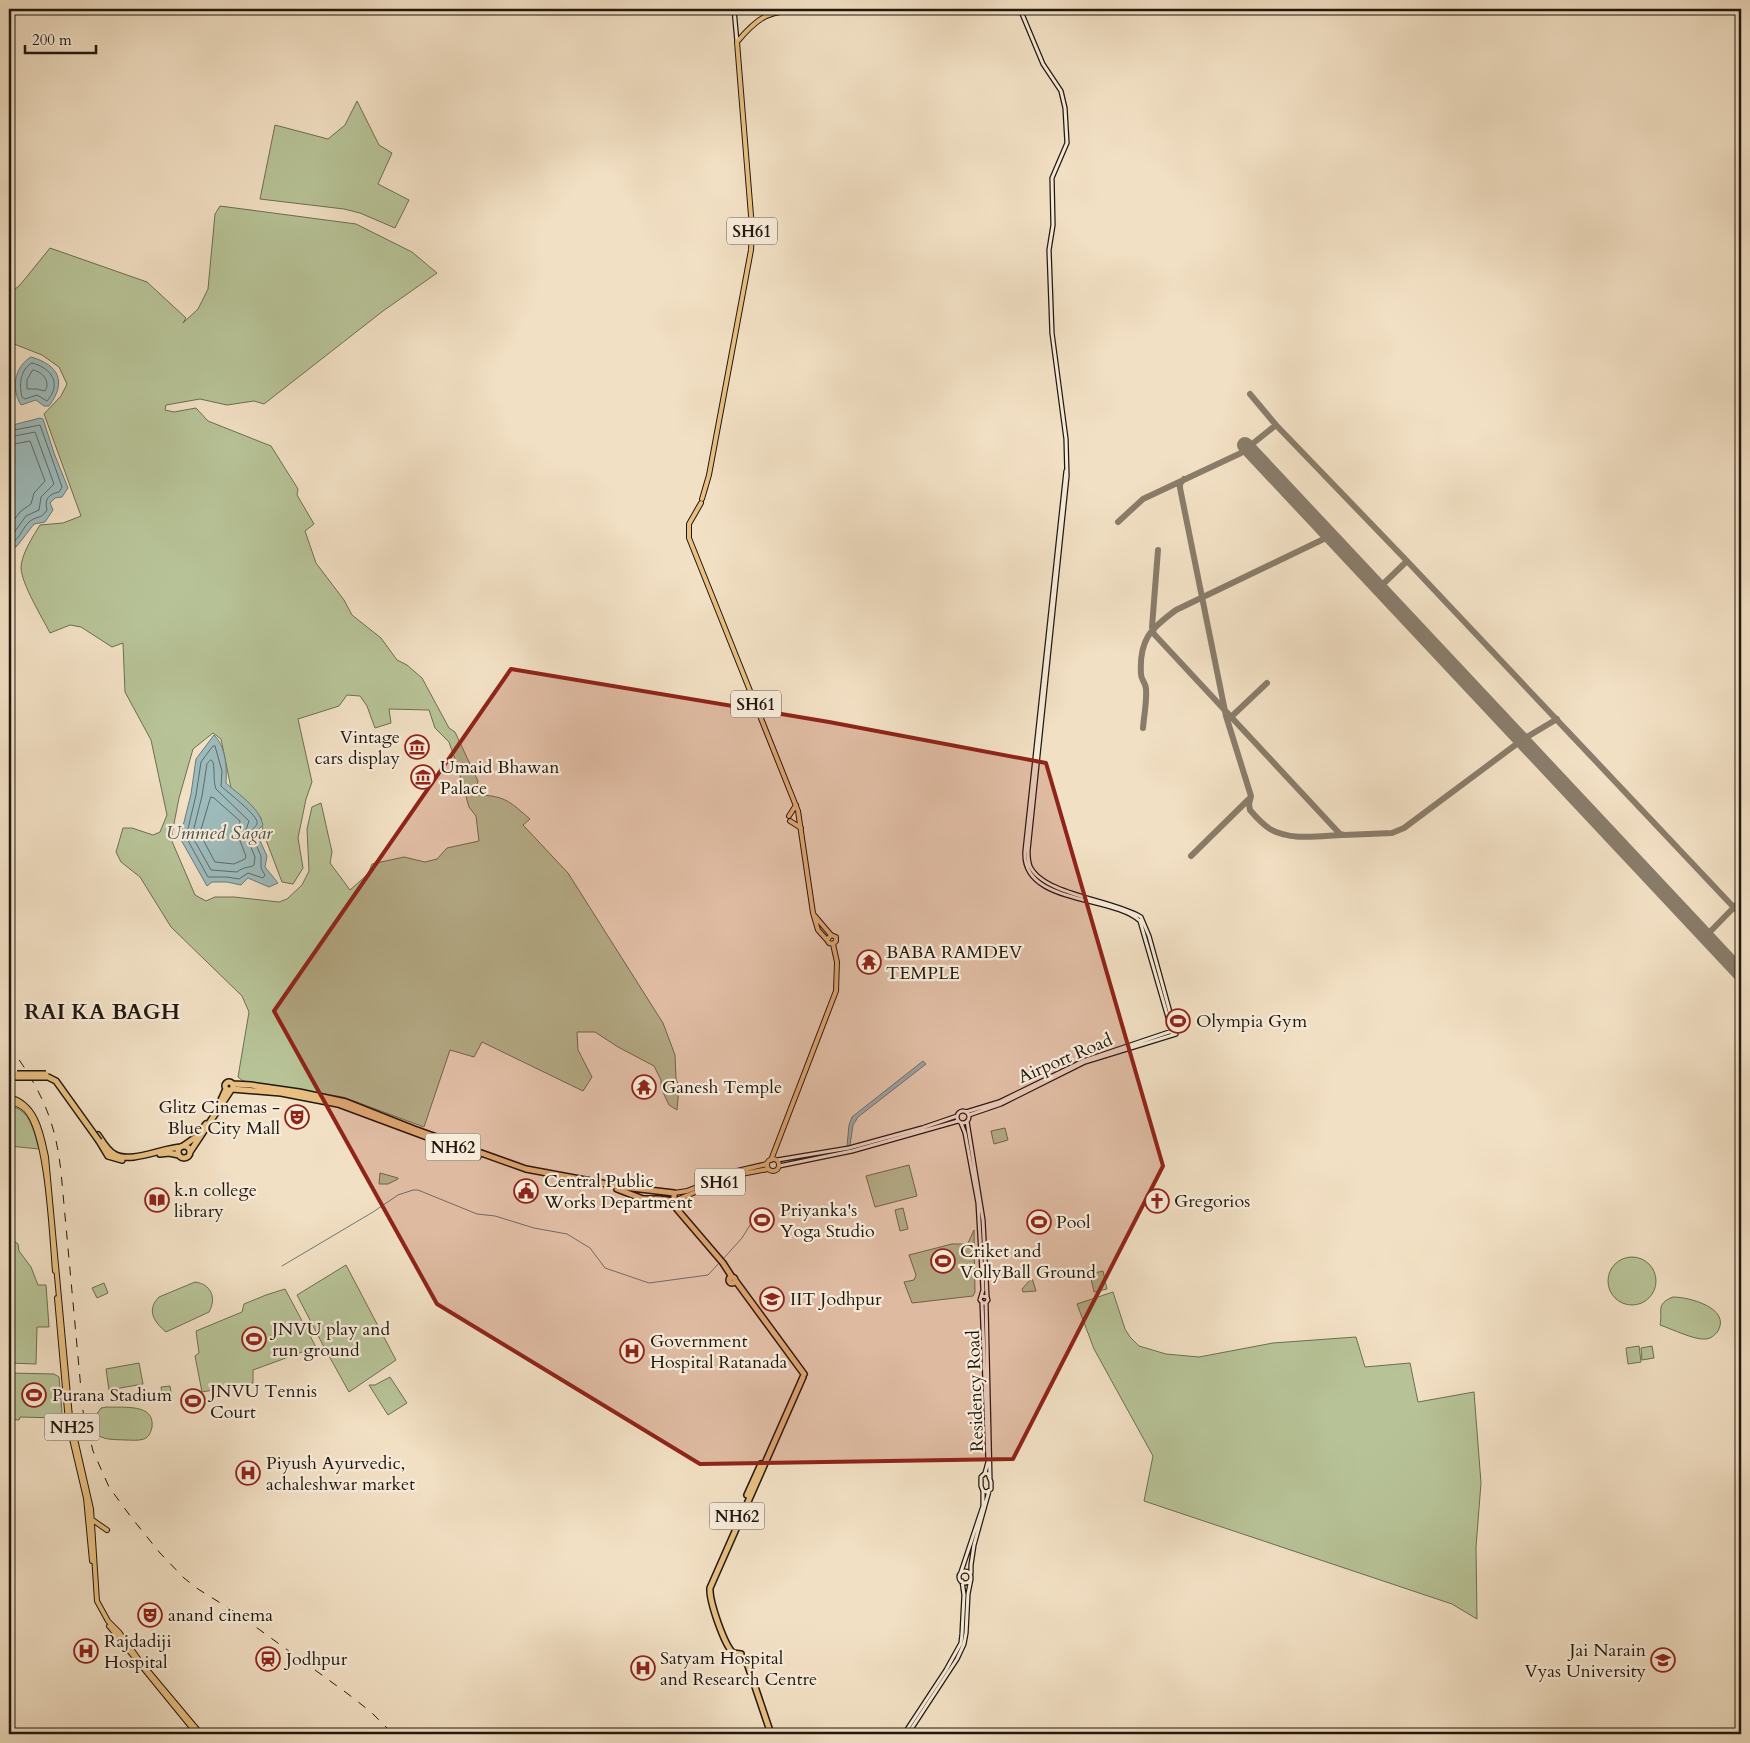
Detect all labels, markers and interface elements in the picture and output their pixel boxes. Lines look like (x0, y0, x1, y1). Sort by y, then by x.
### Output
scale bar (25, 22, 96, 54)
text: 200 m (32, 30, 72, 50)
road number: SH61 (727, 218, 777, 245)
road number: SH61 (731, 691, 781, 718)
place label: Vintage cars display (314, 725, 400, 771)
museum icon: Vintage cars display (404, 734, 430, 760)
place label: Umaid Bhawan Palace (440, 755, 560, 801)
museum icon: Umaid Bhawan Palace (410, 764, 436, 790)
water label: Ummed Sagar (165, 820, 273, 846)
place label: BABA RAMDEV TEMPLE (886, 940, 1023, 986)
temple icon: BABA RAMDEV TEMPLE (856, 949, 882, 975)
district label: RAI KA BAGH (24, 997, 180, 1027)
sports icon: Olympia Gym (1165, 1008, 1191, 1034)
place label: Olympia Gym (1196, 1009, 1308, 1034)
street label: Airport Road (1014, 1027, 1117, 1090)
temple icon: Ganesh Temple (631, 1074, 657, 1100)
place label: Ganesh Temple (662, 1075, 782, 1100)
place label: Glitz Cinemas - Blue City Mall (158, 1095, 280, 1141)
theatre icon: Glitz Cinemas - Blue City Mall (284, 1104, 310, 1130)
road number: NH62 (426, 1134, 480, 1160)
road number: SH61 (695, 1168, 745, 1196)
place label: Central Public Works Department (543, 1169, 693, 1215)
place label: k.n college library (174, 1178, 257, 1224)
public building icon: Central Public Works Department (513, 1178, 539, 1204)
library icon: k.n college library (144, 1187, 170, 1213)
church icon: Gregorios (1144, 1188, 1170, 1214)
place label: Gregorios (1174, 1189, 1250, 1214)
place label: Priyanka's Yoga Studio (780, 1198, 875, 1244)
sports icon: Priyanka's Yoga Studio (749, 1207, 775, 1233)
sports icon: Pool (1026, 1209, 1052, 1235)
place label: Pool (1056, 1210, 1091, 1235)
place label: Criket and VollyBall Ground (960, 1239, 1096, 1285)
sports icon: Criket and VollyBall Ground (930, 1248, 956, 1274)
school or university icon: IIT Jodhpur (759, 1286, 785, 1312)
place label: IIT Jodhpur (790, 1287, 882, 1312)
place label: JNVU play and run ground (269, 1317, 390, 1363)
sports icon: JNVU play and run ground (241, 1326, 267, 1352)
place label: Government Hospital Ratanada (650, 1329, 788, 1375)
street label: Residency Road (961, 1329, 990, 1452)
hospital icon: Government Hospital Ratanada (619, 1338, 645, 1364)
place label: JNVU Tennis Court (207, 1379, 317, 1425)
sports icon: Purana Stadium (21, 1382, 47, 1408)
place label: Purana Stadium (52, 1383, 173, 1408)
sports icon: JNVU Tennis Court (180, 1388, 206, 1414)
road number: NH25 (44, 1414, 100, 1440)
place label: Piyush Ayurvedic, achaleshwar market (266, 1451, 415, 1497)
hospital icon: Piyush Ayurvedic, achaleshwar market (235, 1460, 261, 1486)
road number: NH62 (710, 1502, 764, 1530)
theatre icon: anand cinema (137, 1602, 163, 1628)
place label: anand cinema (168, 1603, 273, 1628)
place label: Rajdadiji Hospital (104, 1629, 171, 1675)
hospital icon: Rajdadiji Hospital (73, 1638, 99, 1664)
place label: Jai Narain Vyas University (1525, 1638, 1647, 1684)
station icon: Jodhpur (255, 1646, 281, 1672)
place label: Satyam Hospital and Research Centre (660, 1646, 817, 1692)
place label: Jodhpur (283, 1647, 348, 1672)
school or university icon: Jai Narain Vyas University (1650, 1647, 1676, 1673)
hospital icon: Satyam Hospital and Research Centre (630, 1655, 656, 1681)

